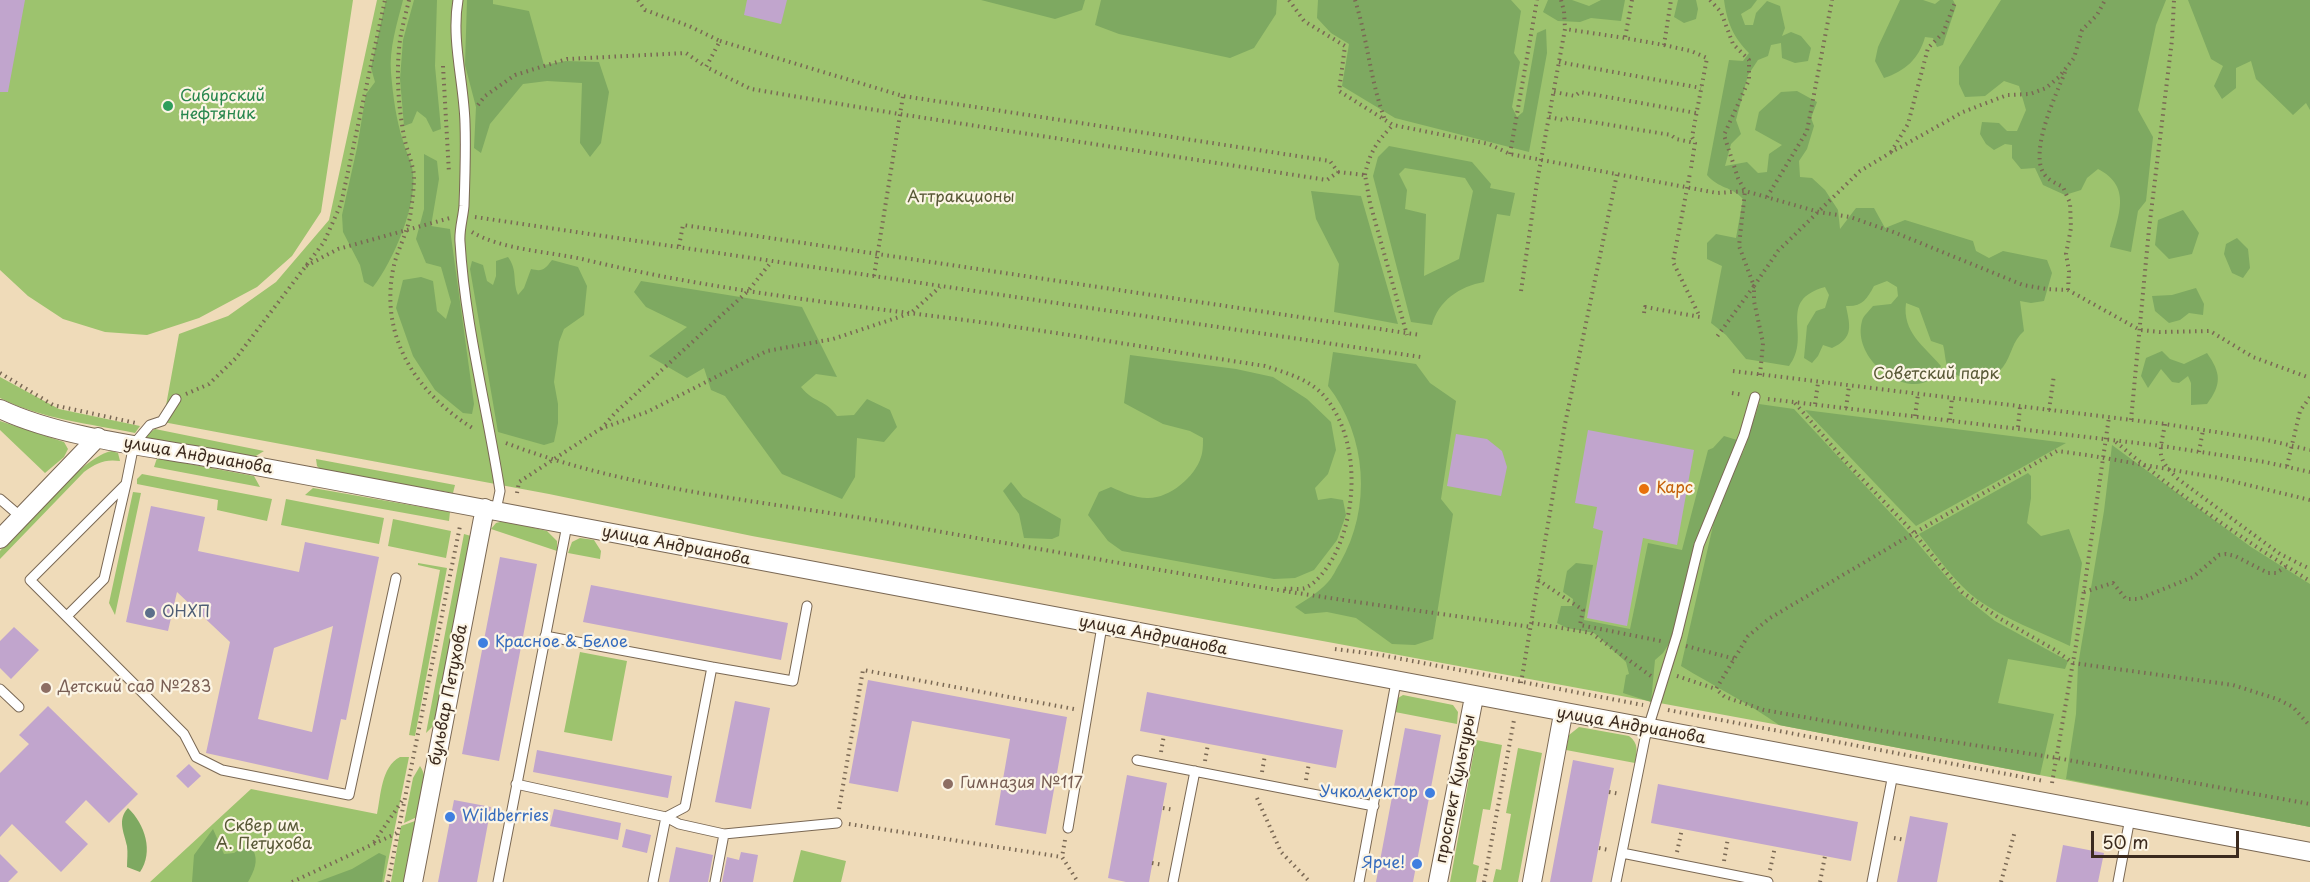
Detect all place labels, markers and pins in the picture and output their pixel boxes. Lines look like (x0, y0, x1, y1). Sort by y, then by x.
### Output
place label: Сибирский нефтяник (180, 87, 265, 125)
marker: Сибирский нефтяник (161, 99, 175, 113)
place label: Карс (1656, 479, 1693, 499)
marker: Карс (1637, 482, 1651, 496)
place label: ОНХП (162, 603, 210, 623)
marker: ОНХП (143, 606, 157, 620)
place label: Красное & Белое (495, 633, 628, 653)
marker: Красное & Белое (476, 636, 490, 650)
place label: Детский сад №283 (58, 678, 211, 698)
marker: Детский сад №283 (39, 681, 53, 695)
place label: Гимназия №117 (960, 774, 1083, 794)
marker: Гимназия №117 (941, 777, 955, 791)
place label: Учколлектор (1319, 783, 1418, 803)
marker: Учколлектор (1423, 786, 1437, 800)
place label: Wildberries (462, 807, 549, 827)
marker: Wildberries (443, 810, 457, 824)
place label: Ярче! (1362, 854, 1405, 874)
marker: Ярче! (1410, 857, 1424, 871)

